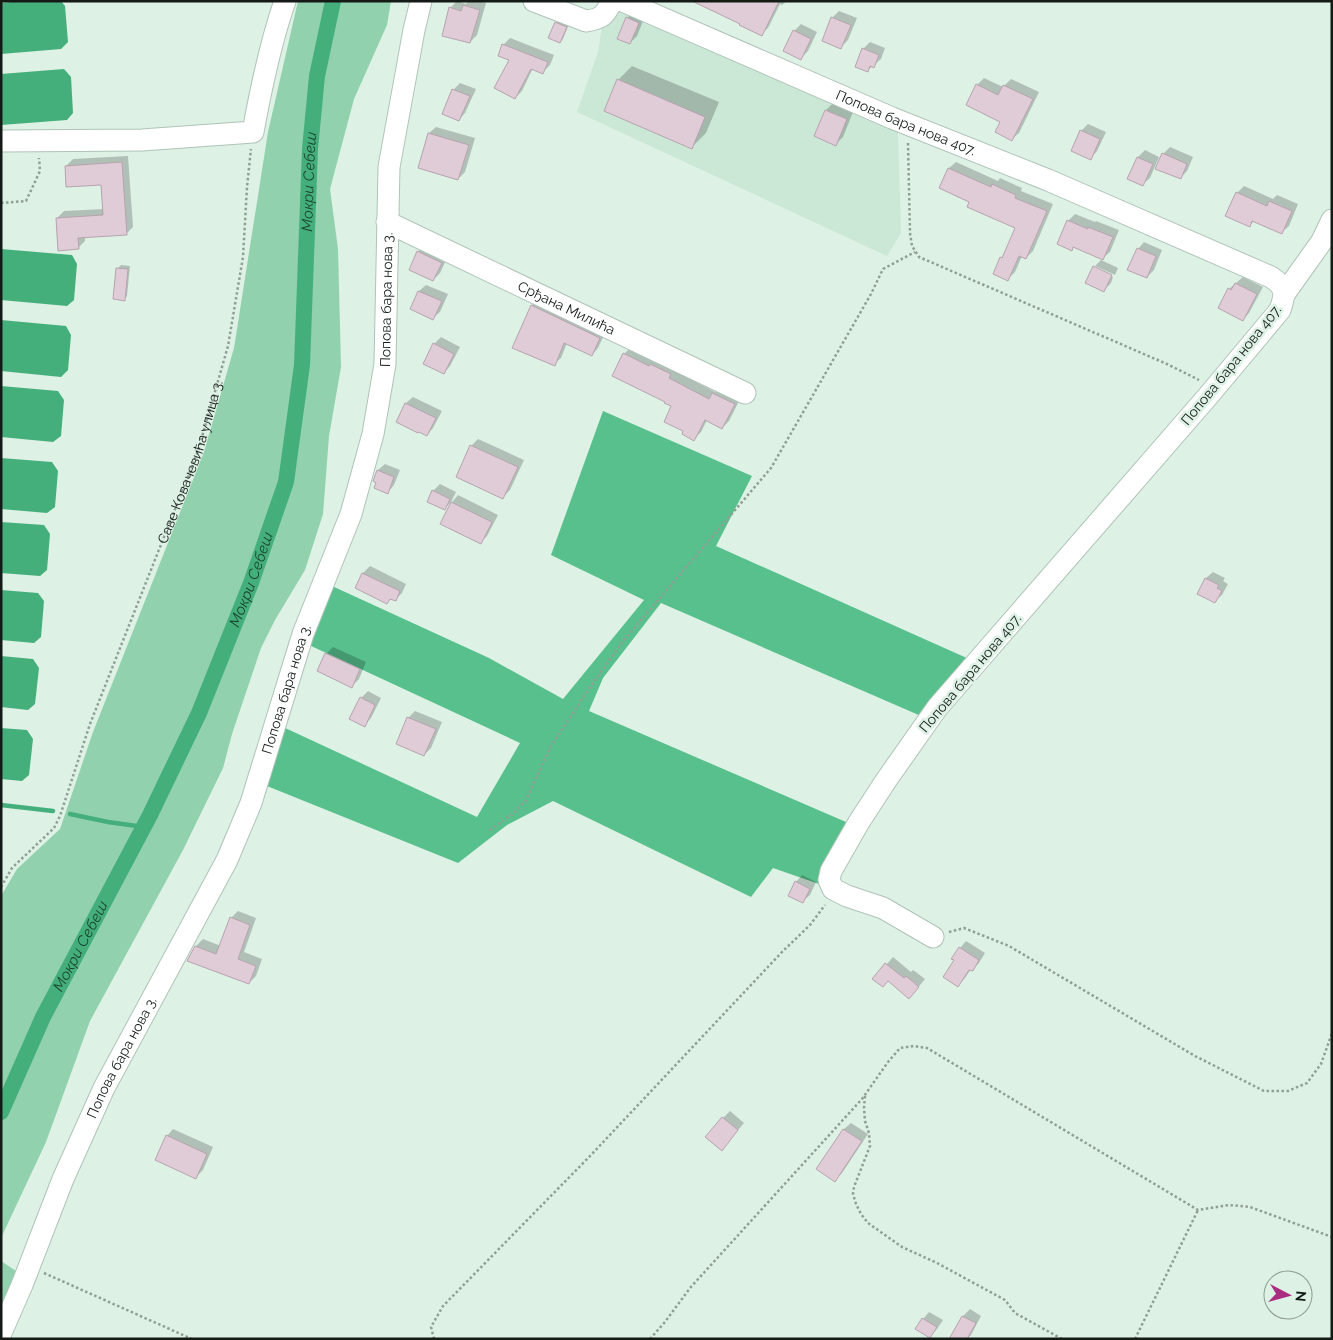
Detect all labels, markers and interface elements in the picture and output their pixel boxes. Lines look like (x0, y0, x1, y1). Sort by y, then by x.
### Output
street label: Попова бара нова 407. (833, 87, 978, 159)
water label: Мокри Себеш (298, 130, 321, 232)
street label: Попова бара нова 3. (377, 232, 396, 367)
street label: Срђана Милића (515, 278, 618, 338)
street label: Попова бара нова 407. (1178, 302, 1284, 428)
street label: Саве Ковачевића улица 3. (154, 378, 226, 546)
water label: Мокри Себеш (225, 529, 277, 629)
street label: Попова бара нова 407. (916, 610, 1024, 736)
street label: Попова бара нова 3. (259, 622, 314, 756)
water label: Мокри Себеш (49, 897, 112, 994)
street label: Попова бара нова 3. (83, 994, 160, 1121)
north arrow (1263, 1270, 1313, 1320)
text: N (1292, 1290, 1309, 1303)

